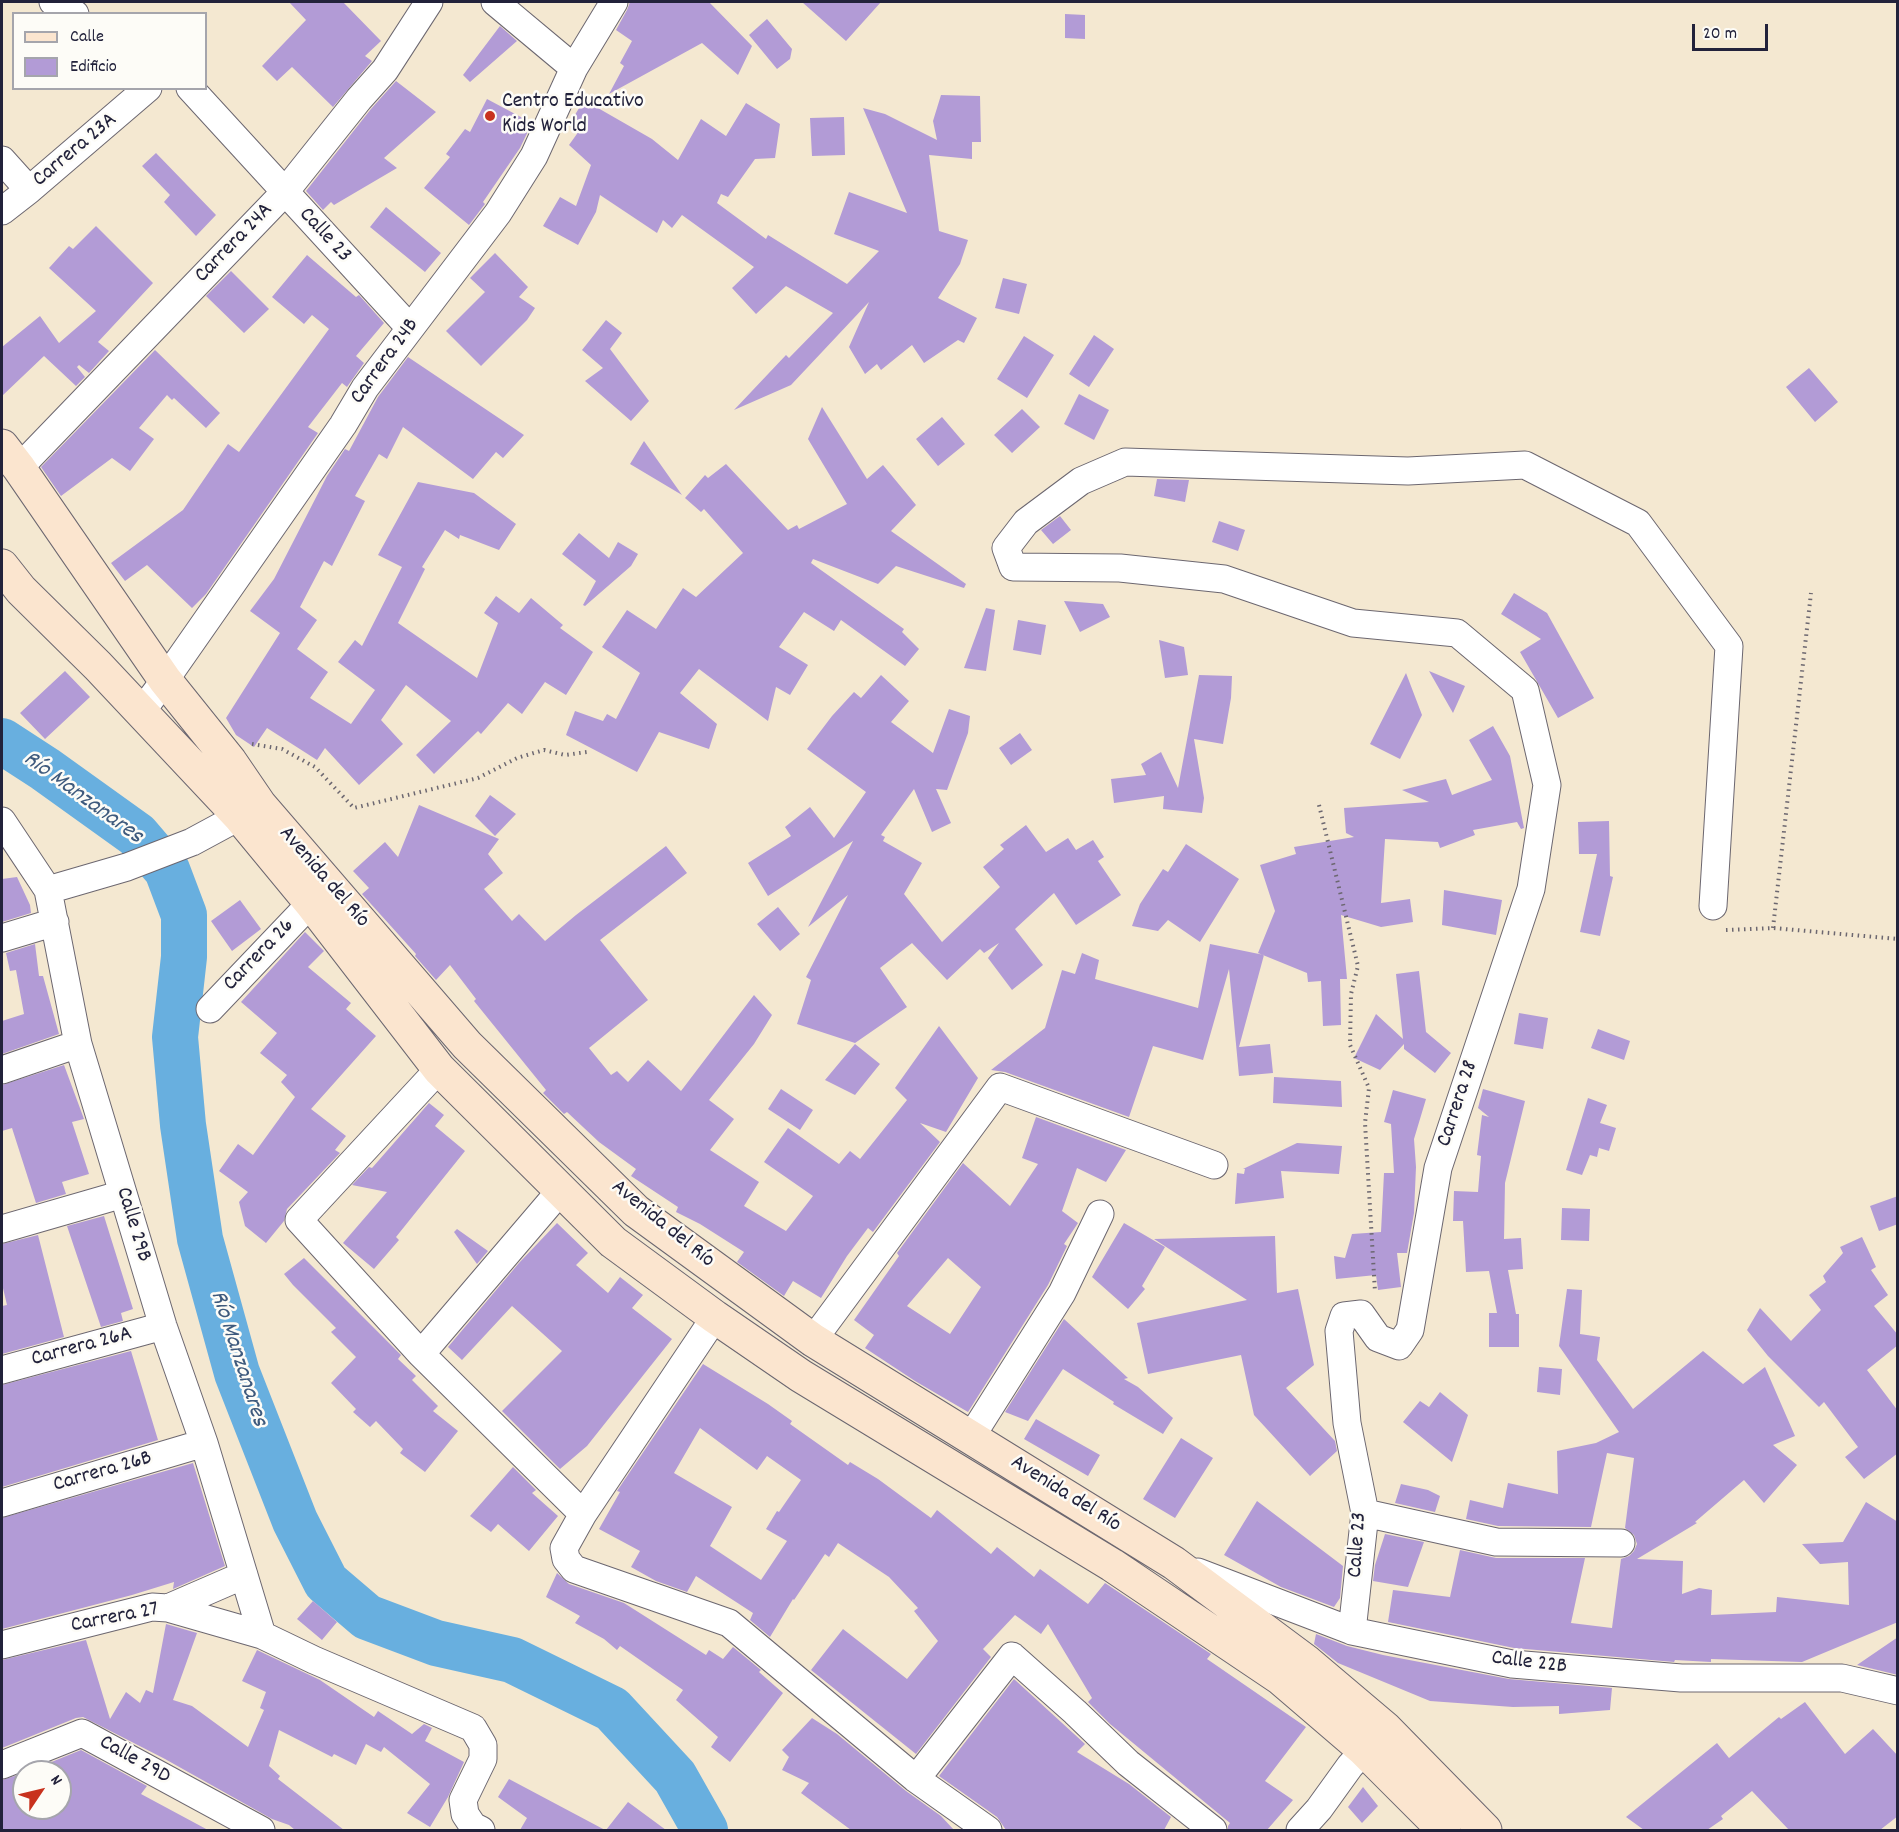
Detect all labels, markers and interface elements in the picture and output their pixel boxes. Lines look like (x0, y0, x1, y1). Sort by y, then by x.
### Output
legend (12, 12, 207, 90)
scale bar (1695, 12, 1772, 50)
text: 20 m (1703, 22, 1737, 47)
text: Calle (70, 25, 104, 50)
text: Edificio (70, 55, 117, 80)
place label: Centro Educativo Kids World (502, 90, 644, 142)
street label: Carrera 23A (28, 108, 124, 194)
marker: Centro Educativo Kids World (483, 109, 497, 123)
street label: Carrera 24A (190, 198, 280, 290)
street label: Calle 23 (292, 203, 356, 269)
street label: Carrera 24B (346, 314, 426, 410)
water label: Río Manzanares (17, 746, 147, 852)
street label: Avenida del Río (272, 822, 374, 934)
street label: Carrera 26 (219, 914, 301, 998)
street label: Carrera 28 (1433, 1058, 1485, 1150)
street label: Avenida del Río (605, 1175, 719, 1275)
street label: Calle 29B (108, 1185, 156, 1265)
water label: Río Manzanares (202, 1288, 272, 1430)
street label: Carrera 26A (29, 1322, 135, 1374)
street label: Carrera 26B (51, 1446, 155, 1500)
street label: Avenida del Río (1005, 1451, 1125, 1539)
street label: Calle 23 (1344, 1511, 1374, 1579)
street label: Carrera 27 (69, 1598, 161, 1640)
street label: Calle 22B (1490, 1646, 1568, 1682)
street label: Calle 29D (94, 1731, 174, 1791)
north arrow (12, 1760, 72, 1820)
text: N (44, 1771, 67, 1790)

